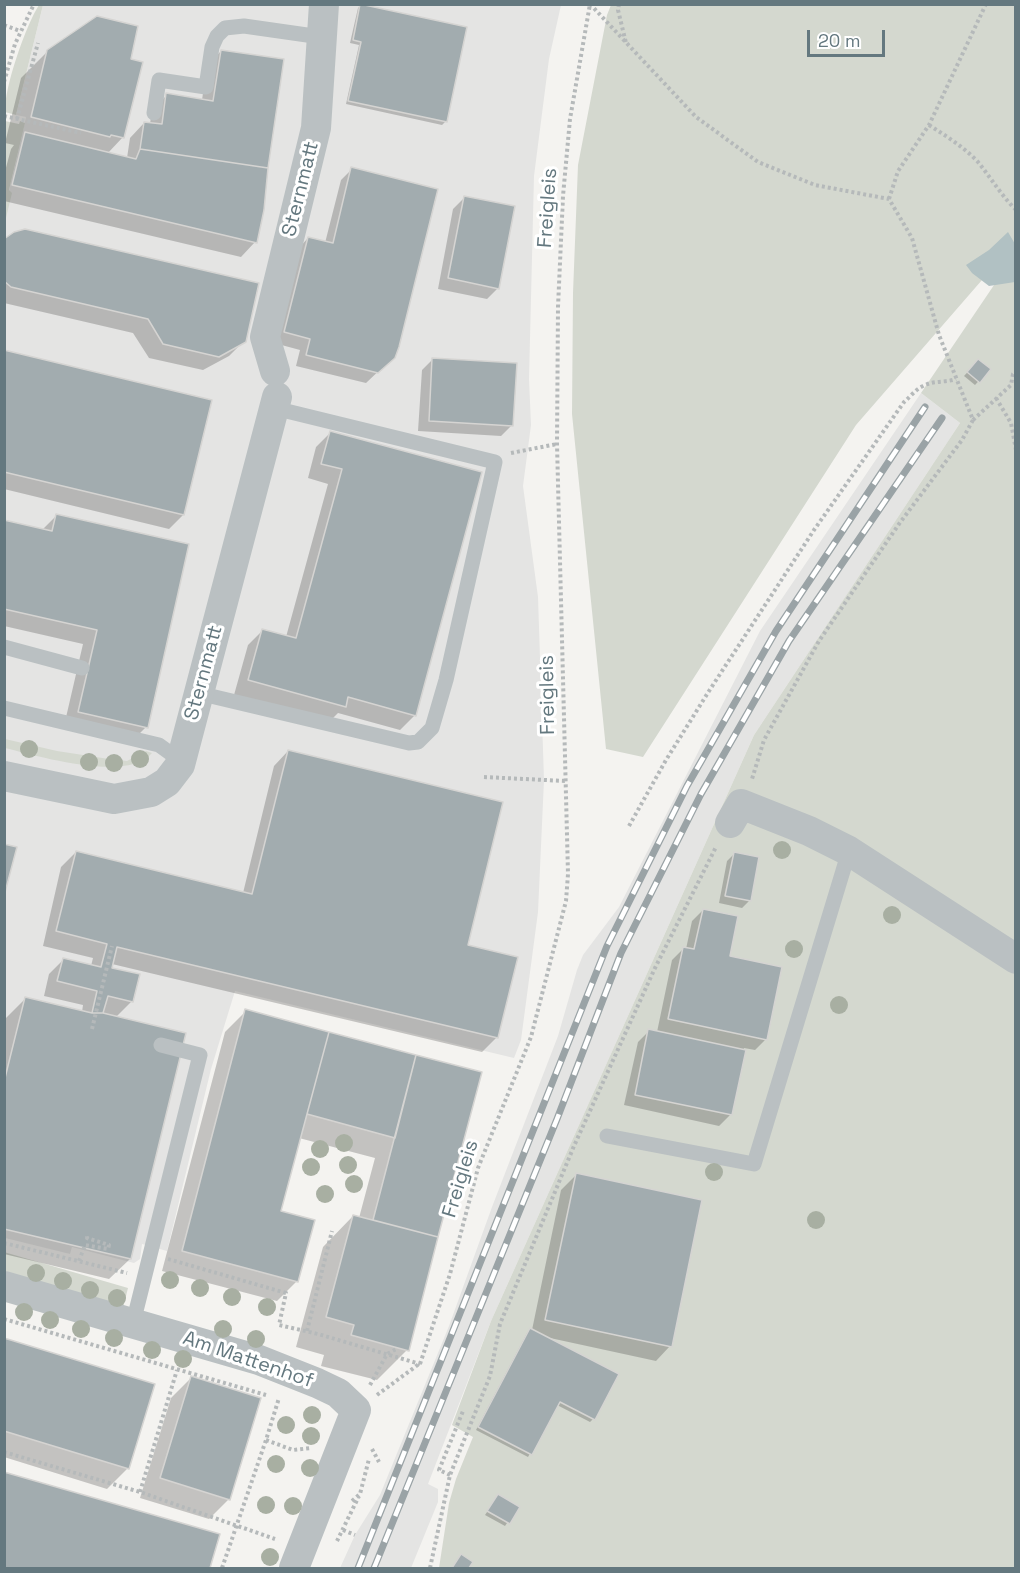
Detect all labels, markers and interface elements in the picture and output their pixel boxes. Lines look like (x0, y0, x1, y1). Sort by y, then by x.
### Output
scale bar (810, 18, 888, 56)
text: 20 m (818, 29, 861, 52)
street label: Sternmatt (278, 139, 324, 239)
street label: Freigleis (533, 167, 563, 249)
street label: Sternmatt (180, 623, 228, 723)
street label: Freigleis (535, 655, 561, 735)
street label: Freigleis (438, 1137, 484, 1221)
street label: Am Mattenhof (180, 1326, 316, 1394)

